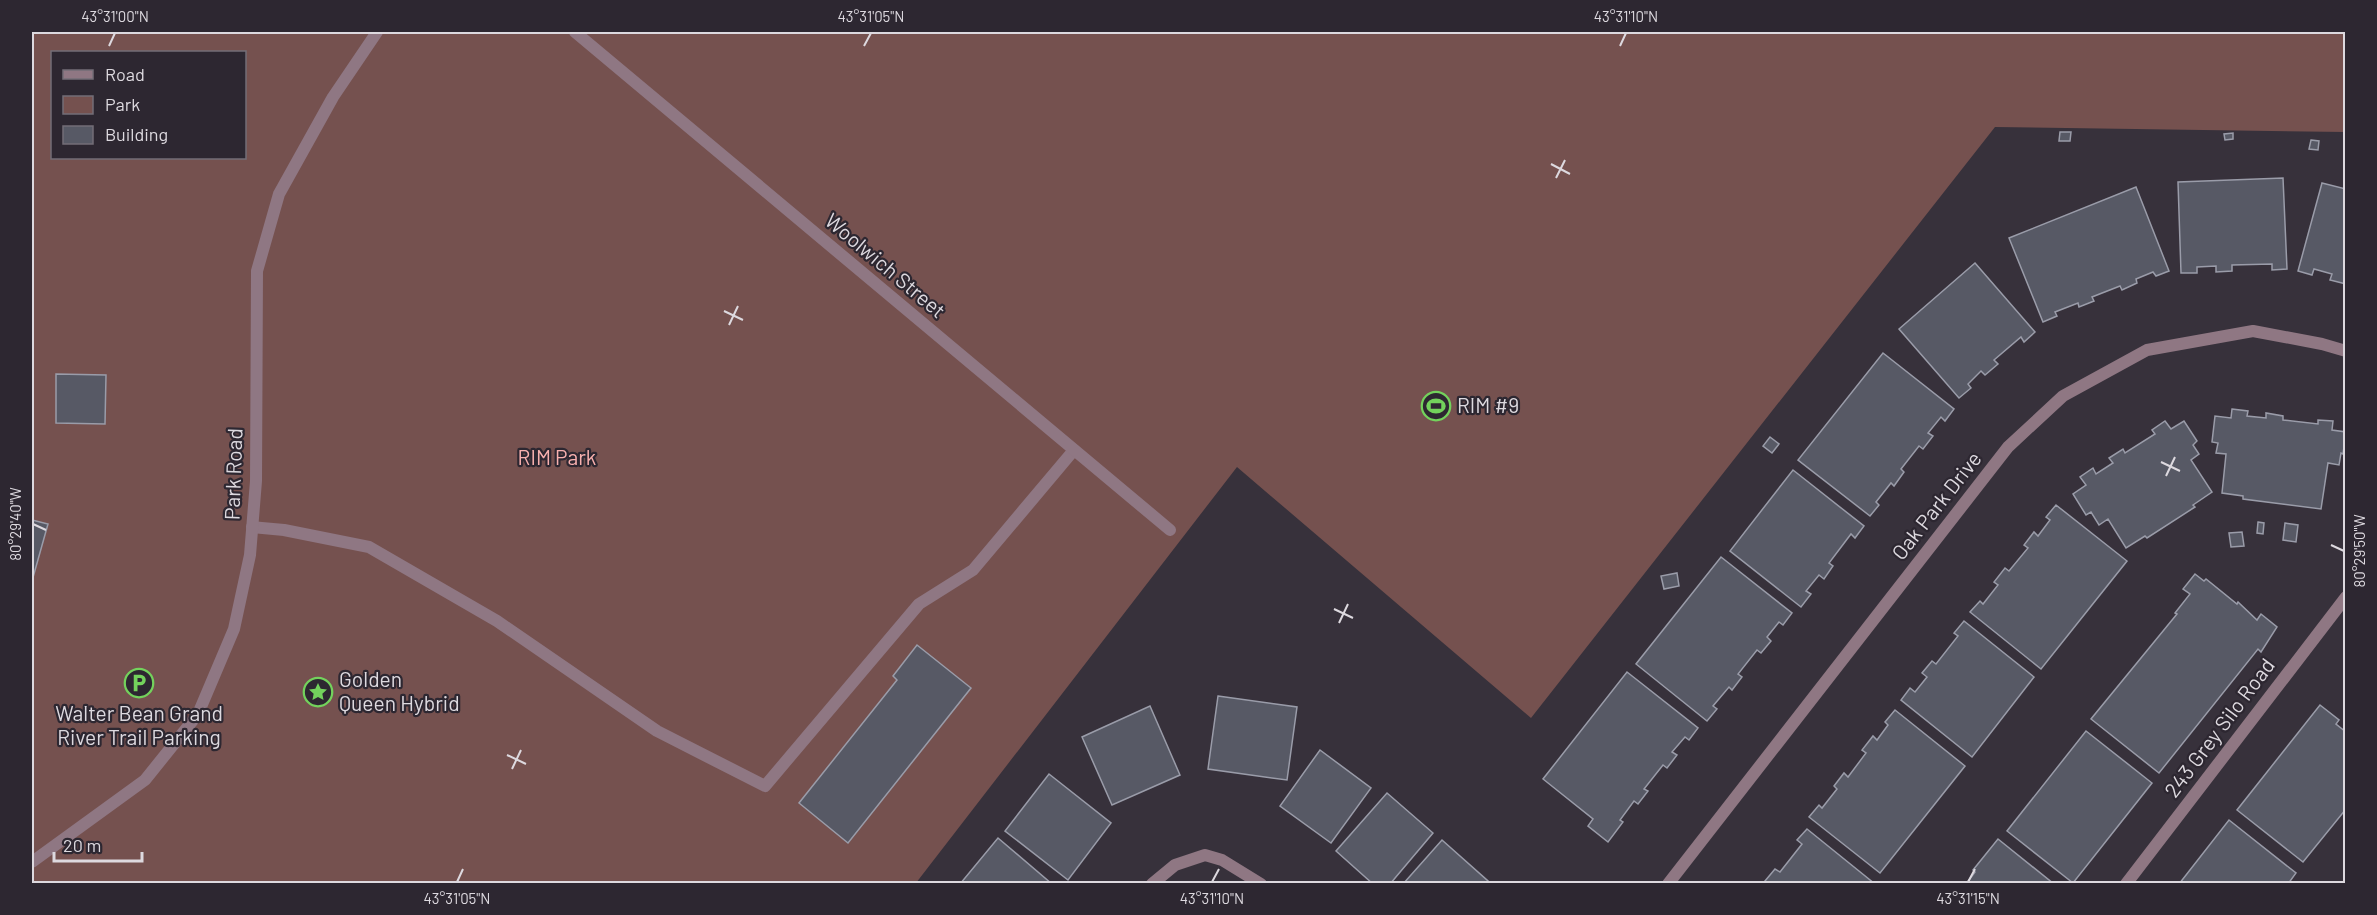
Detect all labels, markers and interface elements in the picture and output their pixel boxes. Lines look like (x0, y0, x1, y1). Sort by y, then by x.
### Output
text: 43°31'00"N (81, 7, 149, 25)
text: 43°31'05"N (838, 7, 904, 25)
text: 43°31'10"N (1594, 7, 1658, 25)
legend (51, 51, 246, 159)
text: Road (105, 63, 145, 85)
text: Park (105, 93, 140, 115)
text: Building (105, 123, 168, 145)
street label: Woolwich Street (821, 207, 951, 322)
sports icon: RIM #9 (1420, 390, 1452, 422)
place label: RIM #9 (1457, 392, 1519, 417)
street label: Park Road (218, 428, 247, 520)
park label: RIM Park (518, 444, 596, 469)
street label: Oak Park Drive (1886, 446, 1986, 564)
text: 80°29'40"W (6, 487, 24, 561)
text: 80°29'50"W (2350, 514, 2368, 588)
street label: 243 Grey Silo Road (2158, 653, 2279, 802)
place label: Golden Queen Hybrid (339, 666, 460, 715)
parking icon: Walter Bean Grand River Trail Parking (123, 667, 155, 699)
place icon: Golden Queen Hybrid (302, 676, 334, 708)
place label: Walter Bean Grand River Trail Parking (55, 700, 223, 749)
scale bar (54, 825, 142, 863)
text: 20 m (63, 834, 101, 856)
text: 43°31'05"N (424, 889, 490, 907)
text: 43°31'10"N (1180, 889, 1244, 907)
text: 43°31'15"N (1936, 889, 2000, 907)

